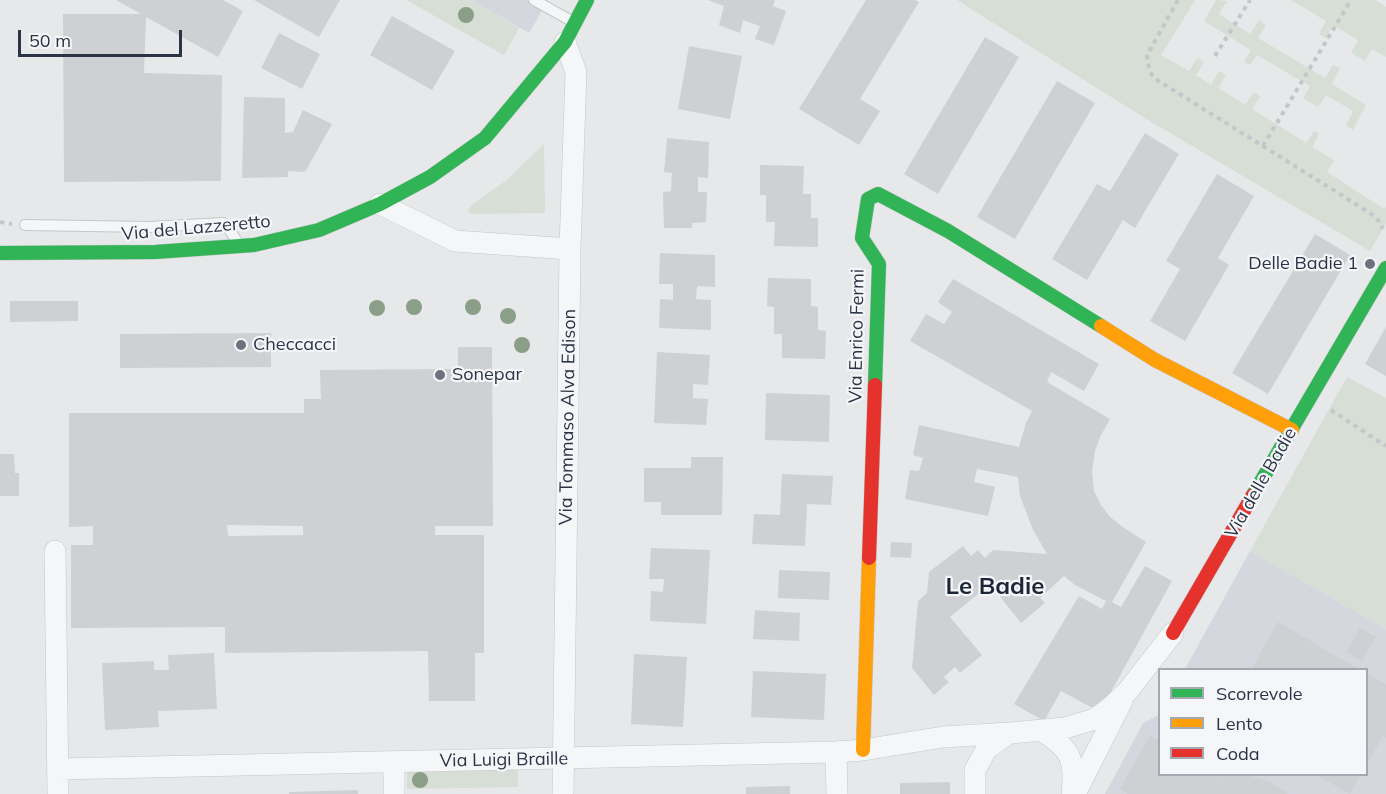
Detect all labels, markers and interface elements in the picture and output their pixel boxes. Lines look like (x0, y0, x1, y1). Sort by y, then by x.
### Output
scale bar (21, 18, 184, 56)
text: 50 m (29, 29, 71, 52)
street label: Via del Lazzeretto (121, 211, 271, 245)
place label: Delle Badie 1 (1248, 253, 1358, 275)
marker: Delle Badie 1 (1363, 257, 1377, 271)
street label: Via Enrico Fermi (845, 269, 869, 403)
street label: Via Tommaso Alva Edison (555, 309, 581, 525)
place label: Checcacci (253, 334, 336, 356)
marker: Checcacci (234, 338, 248, 352)
place label: Sonepar (452, 364, 522, 386)
marker: Sonepar (433, 368, 447, 382)
street label: Via delle Badie (1221, 424, 1301, 542)
district label: Le Badie (946, 573, 1044, 601)
legend (1158, 668, 1368, 776)
text: Scorrevole (1216, 682, 1303, 705)
text: Lento (1216, 712, 1263, 735)
text: Coda (1216, 742, 1260, 765)
street label: Via Luigi Braille (440, 748, 568, 772)

